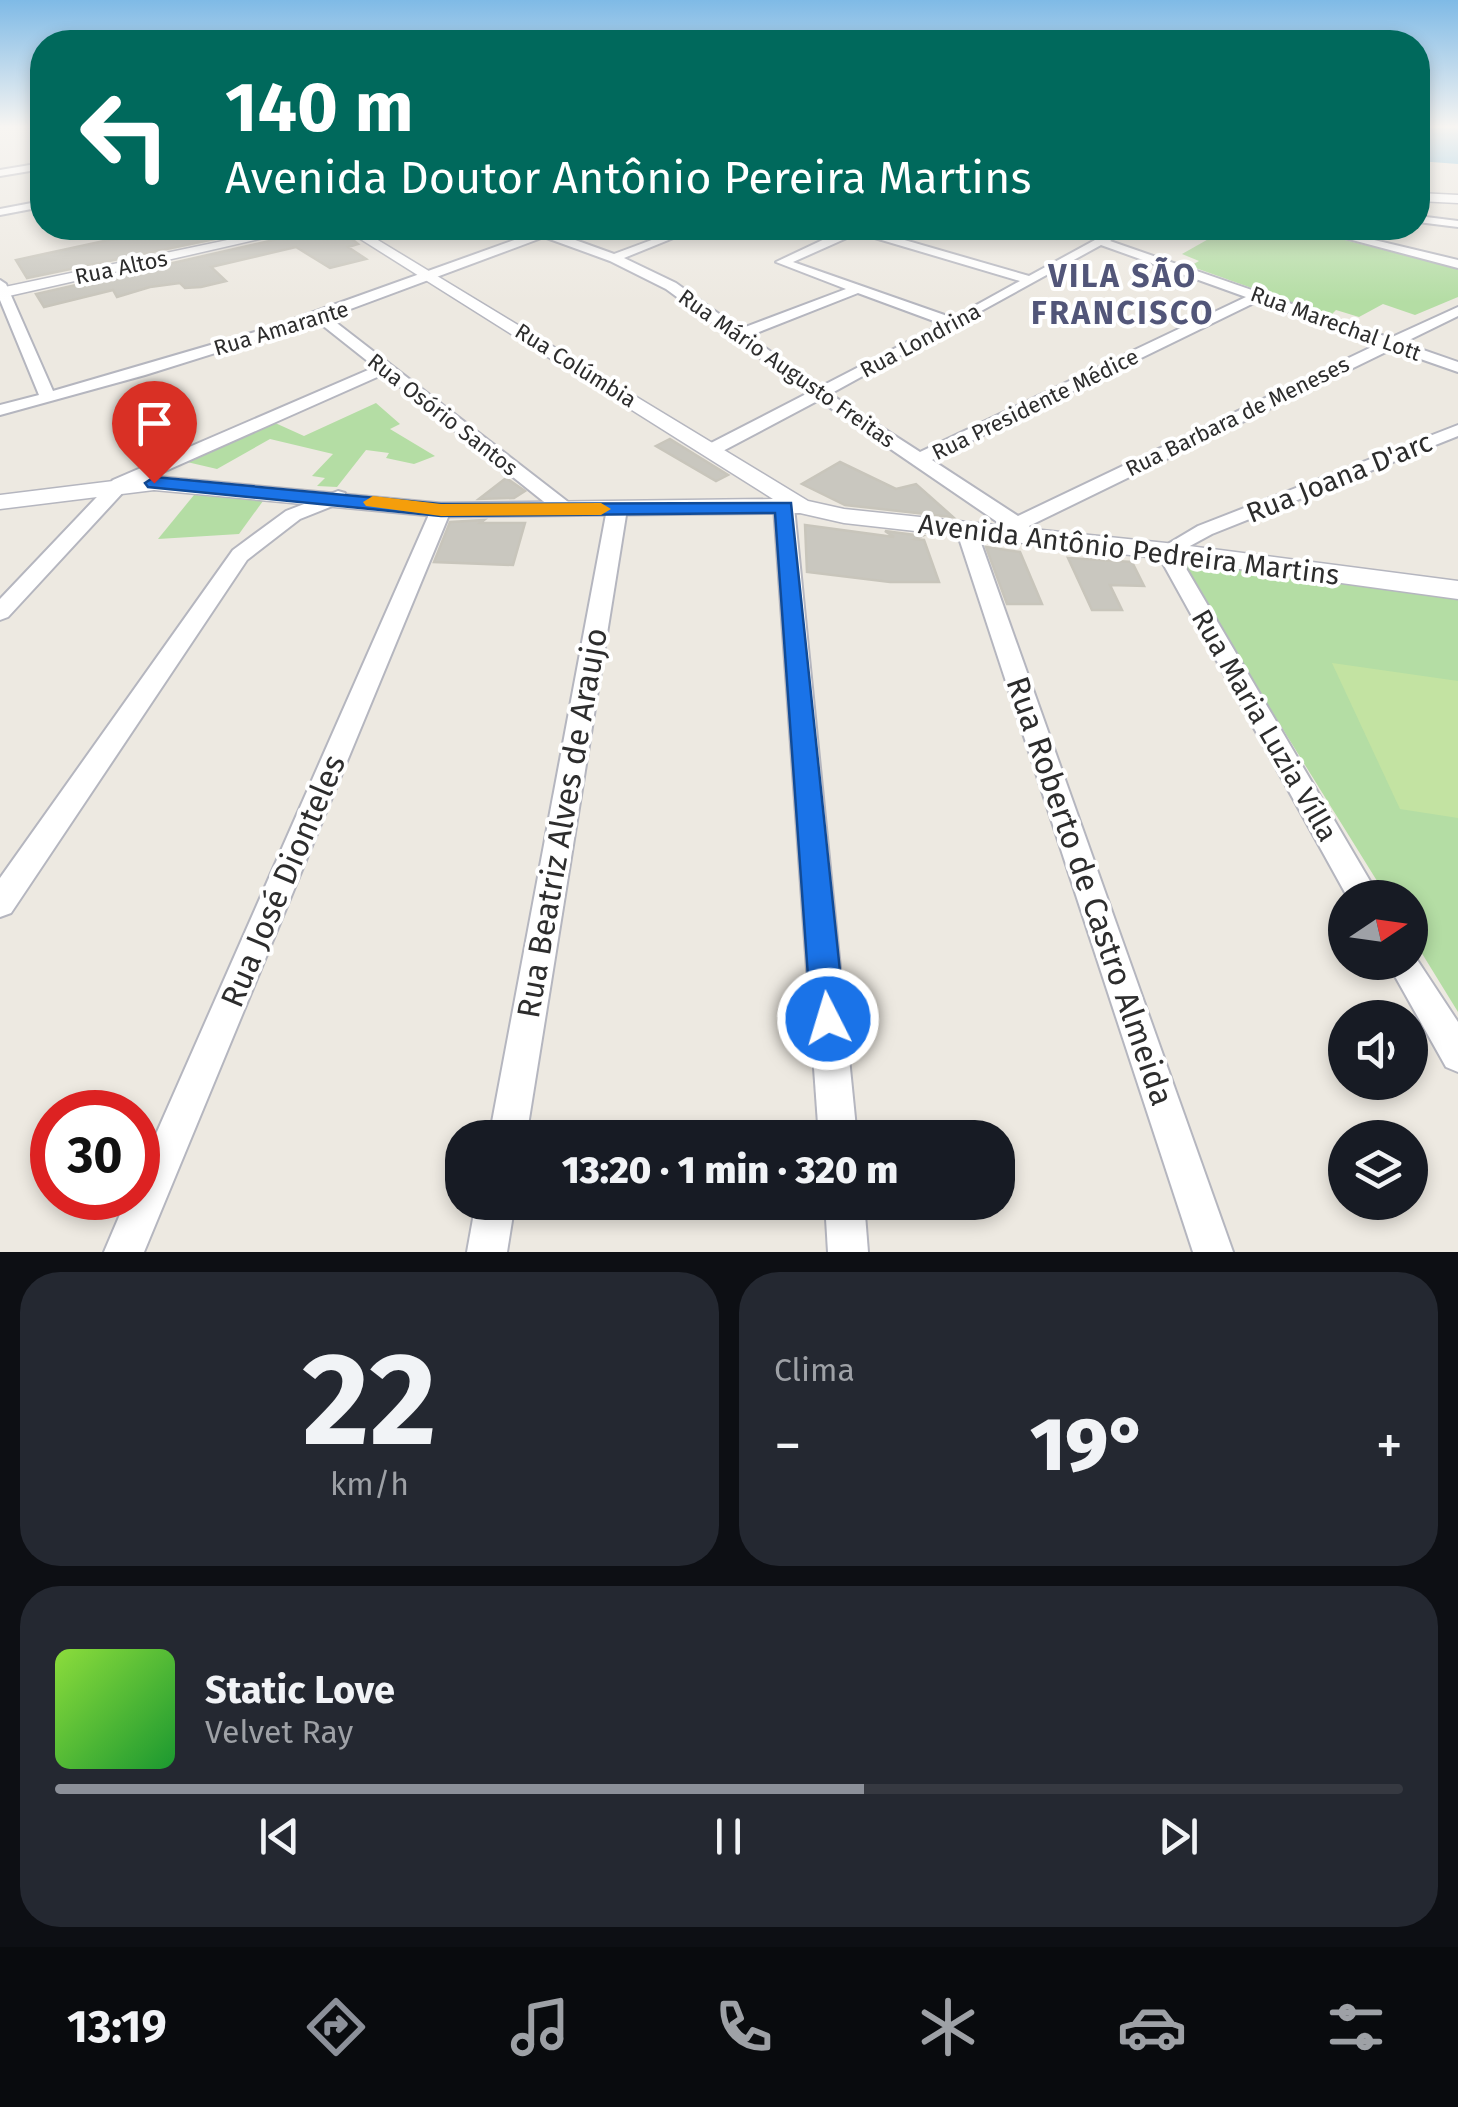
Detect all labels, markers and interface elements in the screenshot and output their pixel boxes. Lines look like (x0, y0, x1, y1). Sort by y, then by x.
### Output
text: 140 m (225, 66, 414, 150)
icon: left (60, 70, 190, 200)
text: Avenida Doutor Antônio Pereira Martins (225, 151, 1031, 205)
street label: Rua Altos (72, 245, 170, 290)
district label: VILA SÃO FRANCISCO (1031, 257, 1215, 332)
street label: Rua Marechal Lott (1247, 280, 1425, 367)
street label: Rua Mário Augusto Freitas (673, 283, 900, 454)
street label: Rua Amarante (210, 295, 352, 362)
street label: Rua Londrina (855, 297, 985, 384)
street label: Rua Colúmbia (510, 317, 641, 413)
street label: Rua Presidente Médice (927, 343, 1143, 466)
street label: Rua Osório Santos (362, 347, 523, 481)
street label: Rua Barbara de Meneses (1121, 350, 1354, 482)
pin (112, 381, 197, 484)
icon: arrive (127, 396, 182, 451)
street label: Rua Joana D'arc (1242, 425, 1437, 530)
street label: Avenida Antônio Pedreira Martins (917, 507, 1341, 592)
street label: Rua Maria Luzia Vílla (1185, 603, 1344, 847)
street label: Rua Beatriz Alves de Araujo (509, 625, 615, 1021)
street label: Rua Roberto de Castro Almeida (999, 671, 1181, 1111)
street label: Rua José Dionteles (213, 749, 353, 1013)
north arrow (1328, 880, 1428, 980)
map controls (1328, 880, 1428, 1220)
position arrow (776, 967, 880, 1071)
button: sound (1328, 1000, 1428, 1100)
speed limit sign: 30 (30, 1090, 160, 1220)
button: layers (1328, 1120, 1428, 1220)
text: 13:20 · 1 min · 320 m (562, 1147, 898, 1193)
text: 22 (302, 1322, 437, 1478)
text: Clima (774, 1351, 855, 1389)
text: 19° (1030, 1400, 1147, 1490)
text: − (774, 1413, 802, 1479)
text: + (1376, 1413, 1403, 1479)
text: km/h (330, 1465, 409, 1503)
text: Static Love (205, 1667, 395, 1713)
text: Velvet Ray (205, 1713, 353, 1751)
icon: previous (252, 1809, 307, 1864)
icon: pause (701, 1809, 756, 1864)
icon: next (1151, 1809, 1206, 1864)
icon: directions (301, 1992, 371, 2062)
icon: music (505, 1992, 575, 2062)
icon: phone (709, 1992, 779, 2062)
icon: climate (913, 1992, 983, 2062)
icon: car (1117, 1992, 1187, 2062)
icon: filters (1321, 1992, 1391, 2062)
text: 13:19 (67, 2000, 167, 2054)

